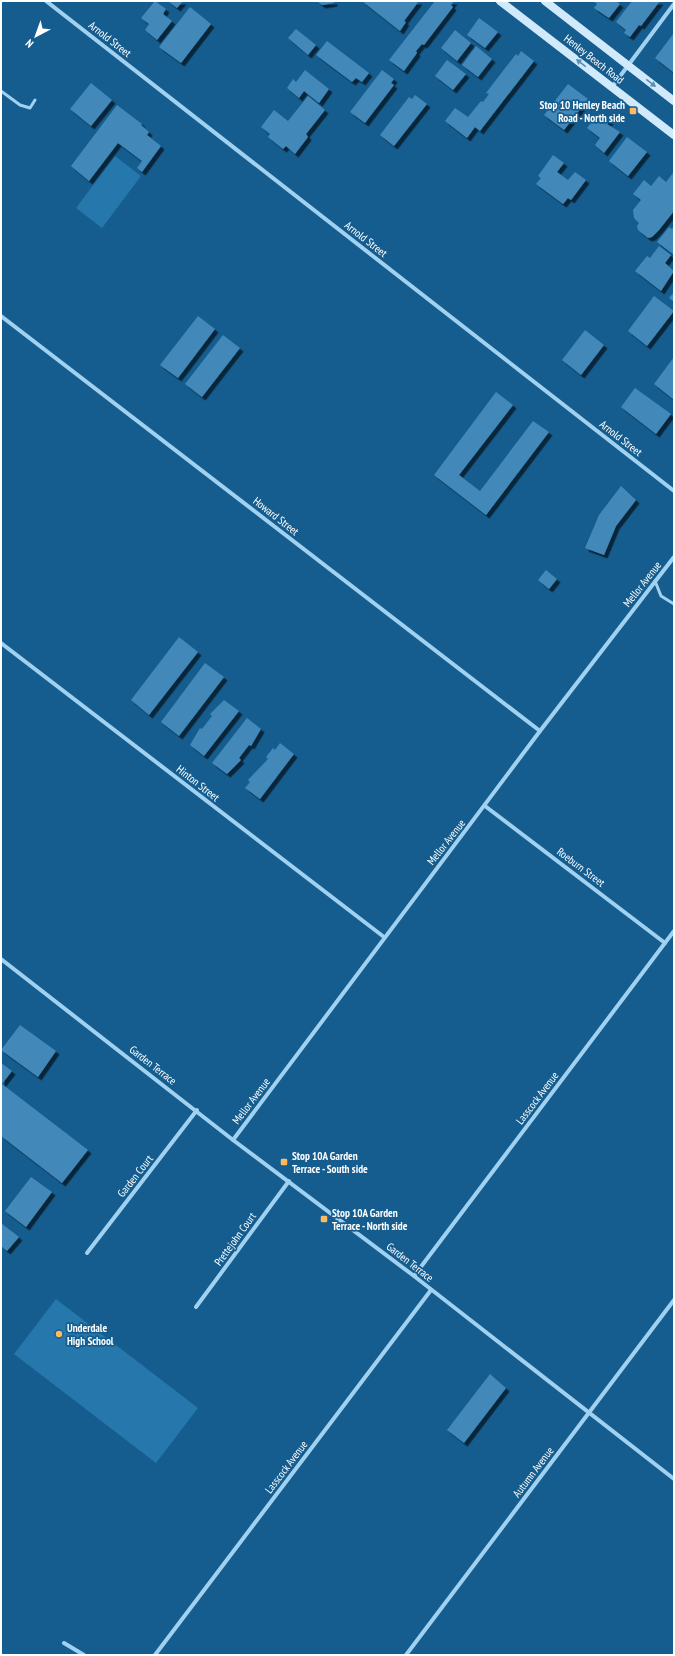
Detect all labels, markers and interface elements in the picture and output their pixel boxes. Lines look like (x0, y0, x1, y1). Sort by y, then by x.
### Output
north arrow (16, 16, 56, 56)
street label: Arnold Street (86, 18, 134, 60)
street label: Henley Beach Road (561, 31, 627, 87)
text: N (23, 36, 36, 51)
one-way arrow (575, 59, 586, 68)
one-way arrow (645, 79, 656, 87)
place label: Stop 10 Henley Beach Road - North side (540, 98, 625, 125)
marker: Stop 10 Henley Beach Road - North side (628, 106, 638, 116)
street label: Arnold Street (342, 218, 390, 260)
street label: Arnold Street (597, 417, 645, 459)
street label: Howard Street (250, 494, 302, 538)
street label: Mellor Avenue (620, 558, 665, 610)
street label: Hinton Street (174, 762, 222, 804)
street label: Mellor Avenue (424, 816, 469, 868)
street label: Roeburn Street (554, 844, 608, 890)
street label: Garden Terrace (127, 1042, 180, 1088)
street label: Lasscock Avenue (513, 1068, 562, 1127)
street label: Mellor Avenue (229, 1075, 273, 1127)
place label: Stop 10A Garden Terrace - South side (292, 1149, 368, 1176)
street label: Garden Court (114, 1152, 156, 1200)
marker: Stop 10A Garden Terrace - South side (279, 1157, 289, 1167)
place label: Stop 10A Garden Terrace - North side (332, 1206, 408, 1233)
street label: Prettejohn Court (211, 1210, 259, 1268)
marker: Stop 10A Garden Terrace - North side (319, 1214, 329, 1224)
street label: Garden Terrace (384, 1239, 437, 1285)
place label: Underdale High School (67, 1321, 114, 1348)
marker: Underdale High School (54, 1329, 64, 1339)
street label: Lasscock Avenue (262, 1437, 311, 1496)
street label: Autumn Avenue (509, 1444, 557, 1500)

